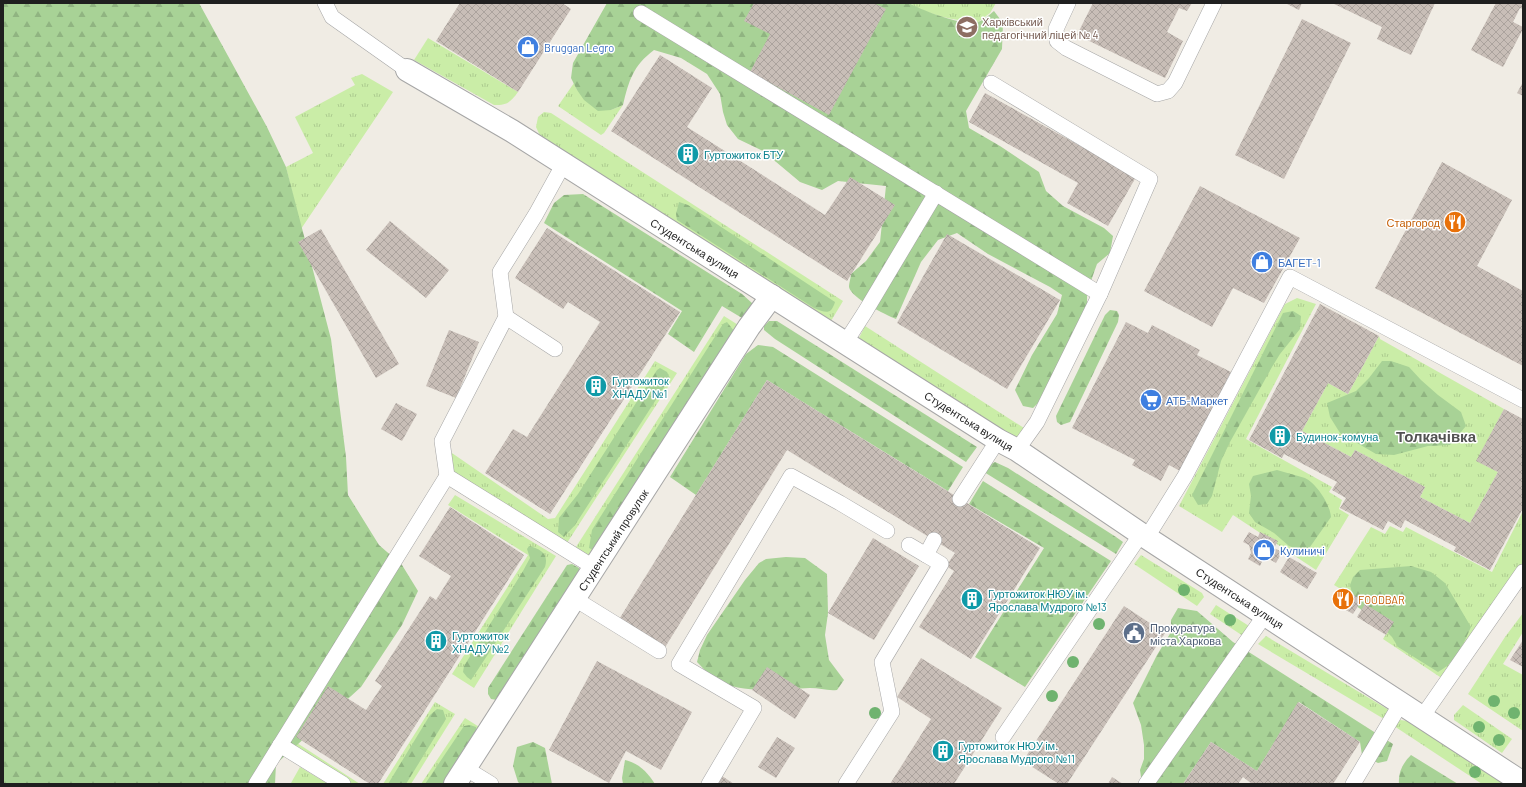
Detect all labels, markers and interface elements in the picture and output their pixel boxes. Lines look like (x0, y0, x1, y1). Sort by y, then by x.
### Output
school or university icon: Харківський педагогічний ліцей № 4 (954, 14, 980, 40)
place label: Харківський педагогічний ліцей № 4 (982, 15, 1099, 41)
shop icon: Bruggan Legro (515, 34, 541, 60)
place label: Bruggan Legro (544, 41, 614, 54)
building icon: Гуртожиток БТУ (675, 141, 701, 167)
place label: Гуртожиток БТУ (704, 148, 784, 161)
restaurant icon: Старгород (1442, 209, 1468, 235)
street label: Студентська вулиця (648, 215, 742, 281)
place label: Старгород (1387, 216, 1441, 229)
shop icon: БАГЕТ-1 (1249, 249, 1275, 275)
place label: БАГЕТ-1 (1278, 256, 1321, 269)
building icon: Гуртожиток ХНАДУ №1 (583, 373, 609, 399)
place label: Гуртожиток ХНАДУ №1 (612, 374, 669, 400)
supermarket icon: АТБ-Маркет (1138, 387, 1164, 413)
street label: Студентська вулиця (922, 388, 1016, 454)
place label: АТБ-Маркет (1166, 394, 1228, 407)
building icon: Будинок-комуна (1267, 423, 1293, 449)
district label: Толкачівка (1396, 427, 1477, 445)
place label: Будинок-комуна (1296, 430, 1379, 443)
street label: Студентський провулок (575, 486, 651, 593)
shop icon: Кулиничі (1251, 537, 1277, 563)
place label: Кулиничі (1280, 544, 1325, 557)
street label: Студентська вулиця (1194, 565, 1286, 631)
building icon: Гуртожиток НЮУ ім. Ярослава Мудрого №13 (959, 586, 985, 612)
restaurant icon: FOODBAR (1330, 586, 1356, 612)
place label: Гуртожиток НЮУ ім. Ярослава Мудрого №13 (988, 587, 1107, 613)
place label: FOODBAR (1358, 593, 1405, 606)
public building icon: Прокуратура міста Харкова (1121, 620, 1147, 646)
place label: Прокуратура міста Харкова (1150, 621, 1222, 647)
building icon: Гуртожиток ХНАДУ №2 (423, 628, 449, 654)
place label: Гуртожиток ХНАДУ №2 (452, 629, 510, 655)
building icon: Гуртожиток НЮУ ім. Ярослава Мудрого №11 (930, 738, 956, 764)
place label: Гуртожиток НЮУ ім. Ярослава Мудрого №11 (958, 739, 1075, 765)

